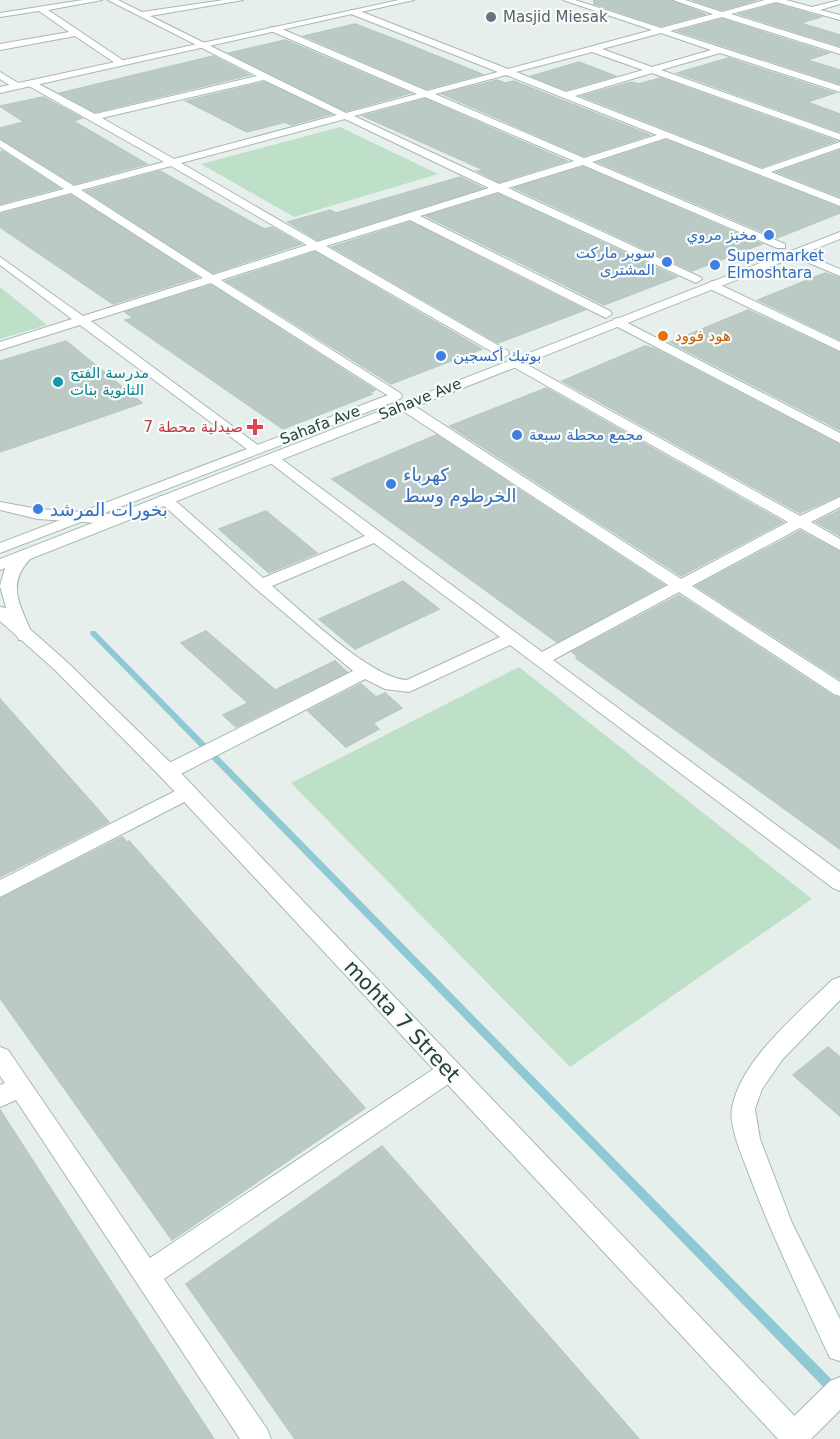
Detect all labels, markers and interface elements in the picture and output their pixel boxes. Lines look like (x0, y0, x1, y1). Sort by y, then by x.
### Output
place label: Masjid Miesak (503, 8, 608, 26)
marker: Masjid Miesak (484, 10, 498, 24)
place label: مخبز مروي (686, 226, 757, 245)
marker: مخبز مروي (762, 228, 776, 242)
place label: سوبر ماركت المشترى (576, 244, 655, 279)
place label: Supermarket Elmoshtara (727, 247, 824, 282)
marker: سوبر ماركت المشترى (660, 255, 674, 269)
marker: Supermarket Elmoshtara (708, 258, 722, 272)
place label: هود فوود (675, 327, 731, 345)
marker: هود فوود (656, 329, 670, 343)
place label: بوتيك أكسجين (453, 346, 541, 365)
marker: بوتيك أكسجين (434, 349, 448, 363)
place label: مدرسة الفتح الثانوية بنات (70, 364, 149, 399)
street label: Sahave Ave (376, 374, 464, 424)
marker: مدرسة الفتح الثانوية بنات (51, 375, 65, 389)
street label: Sahafa Ave (277, 402, 363, 448)
place label: صيدلية محطة 7 (144, 418, 243, 436)
marker: صيدلية محطة 7 (248, 420, 262, 434)
place label: مجمع محطة سبعة (529, 426, 643, 444)
marker: مجمع محطة سبعة (510, 428, 524, 442)
place label: كهرباء الخرطوم وسط (403, 464, 516, 507)
marker: كهرباء الخرطوم وسط (384, 477, 398, 491)
place label: بخورات المرشد (50, 499, 168, 521)
marker: بخورات المرشد (31, 502, 45, 516)
street label: mohta 7 Street (339, 955, 465, 1087)

